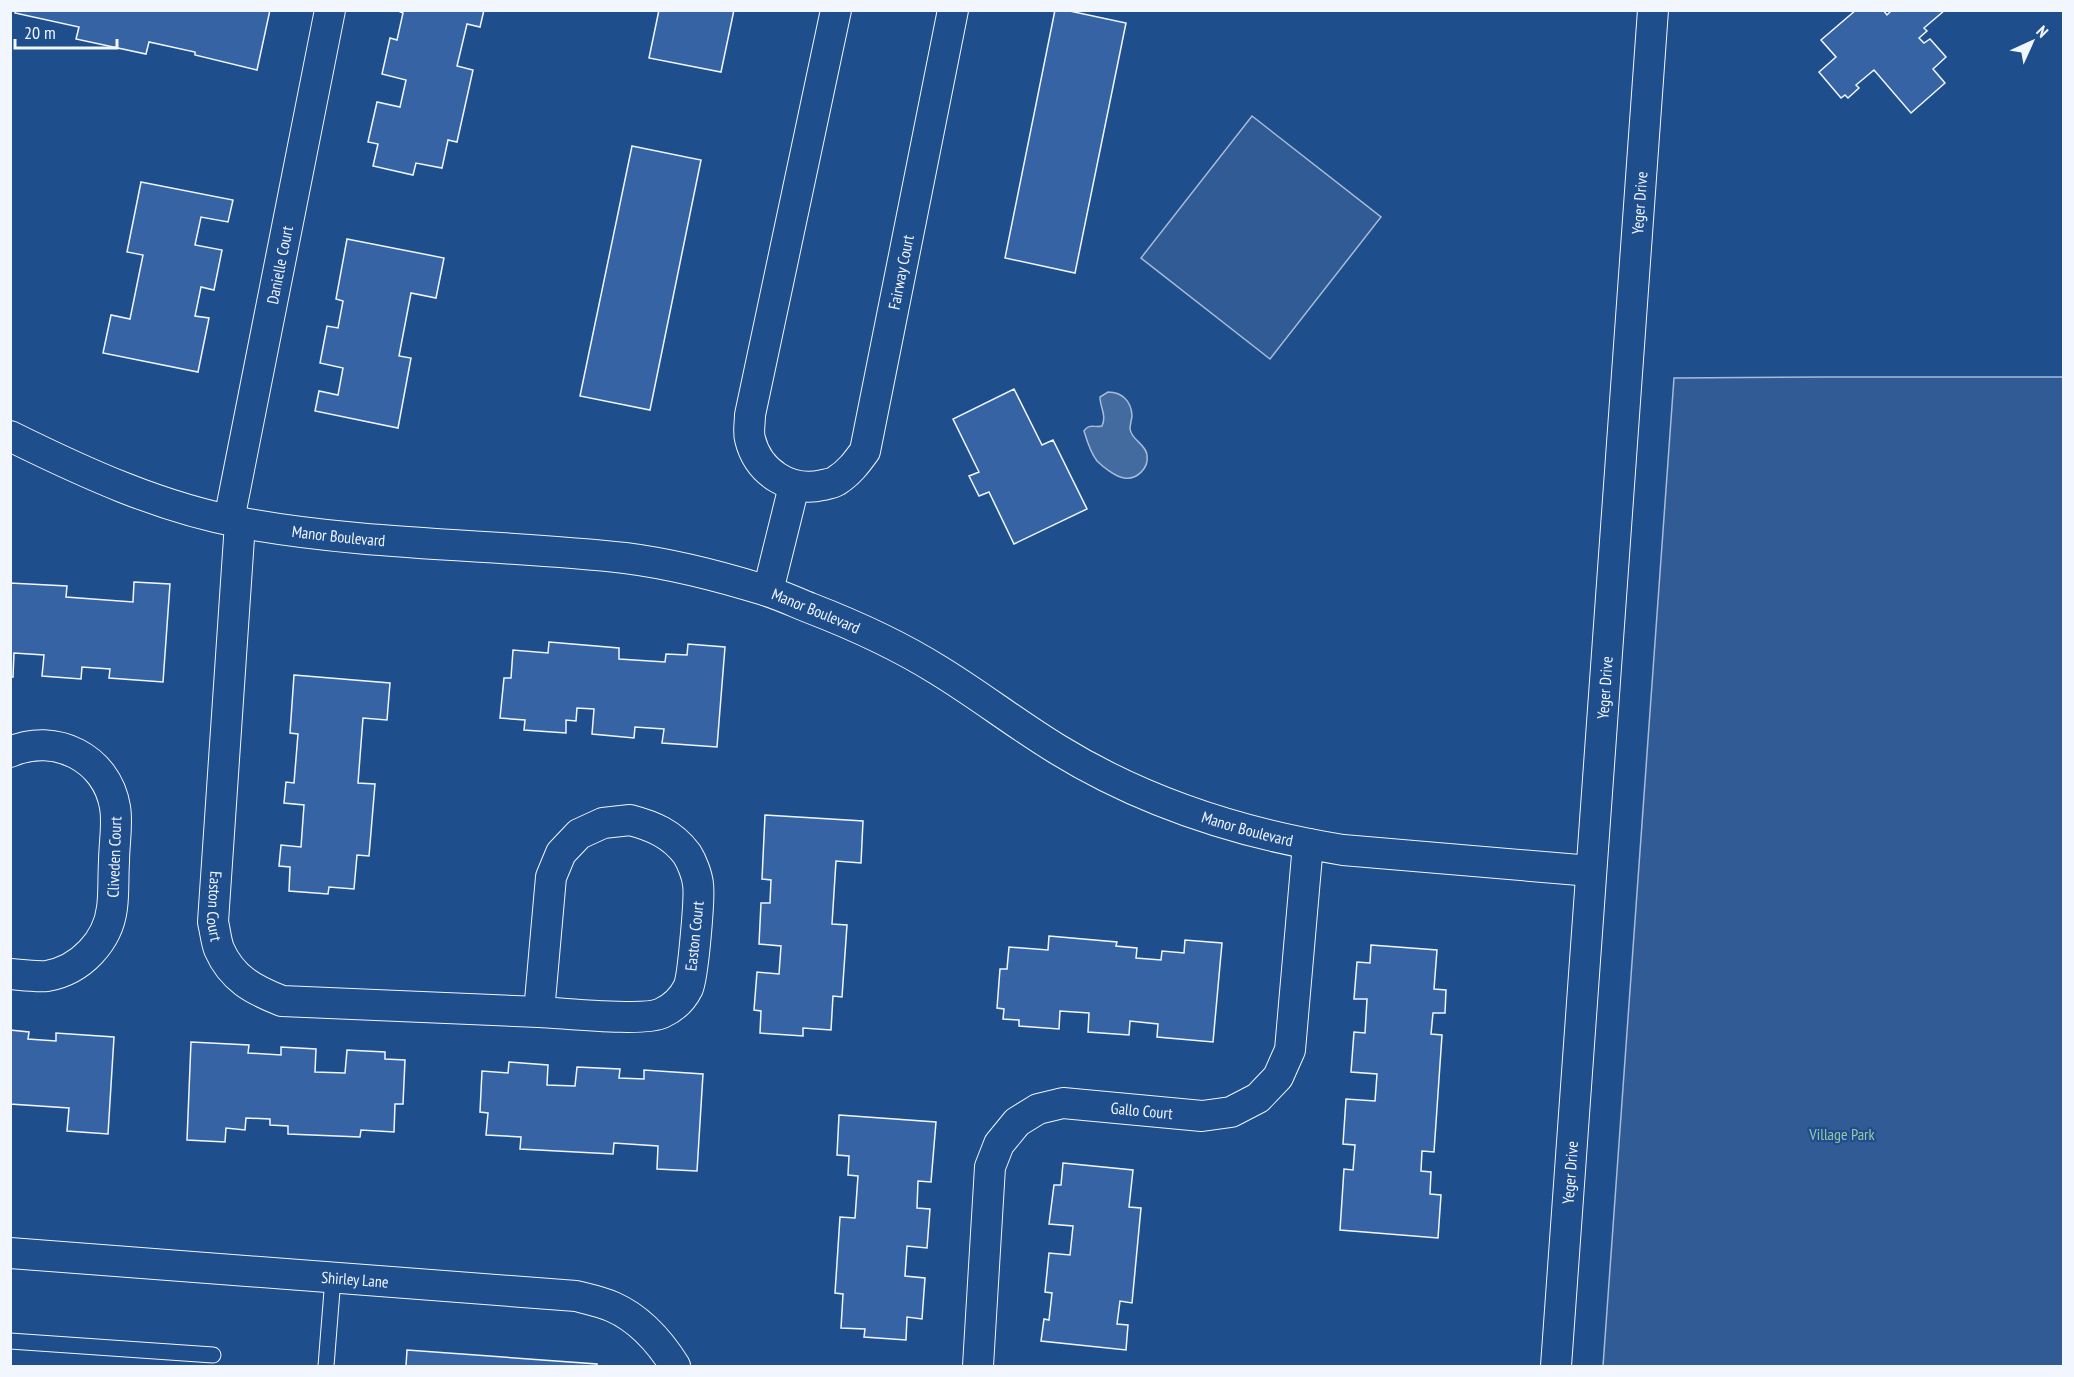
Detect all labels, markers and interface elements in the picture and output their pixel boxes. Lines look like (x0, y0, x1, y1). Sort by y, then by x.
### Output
scale bar (15, 12, 117, 50)
north arrow (2002, 12, 2062, 72)
text: 20 m (24, 21, 56, 44)
text: N (2032, 21, 2053, 42)
street label: Yeger Drive (1627, 171, 1651, 235)
street label: Danielle Court (262, 223, 297, 306)
street label: Fairway Court (883, 232, 918, 311)
street label: Manor Boulevard (291, 521, 386, 550)
street label: Manor Boulevard (769, 583, 863, 638)
street label: Yeger Drive (1592, 656, 1617, 720)
street label: Manor Boulevard (1199, 806, 1295, 850)
street label: Cliveden Court (103, 815, 125, 898)
street label: Easton Court (203, 870, 227, 944)
street label: Easton Court (680, 899, 708, 972)
street label: Gallo Court (1110, 1098, 1174, 1123)
park label: Village Park (1808, 1124, 1875, 1144)
street label: Yeger Drive (1558, 1140, 1582, 1205)
street label: Shirley Lane (321, 1267, 389, 1292)

